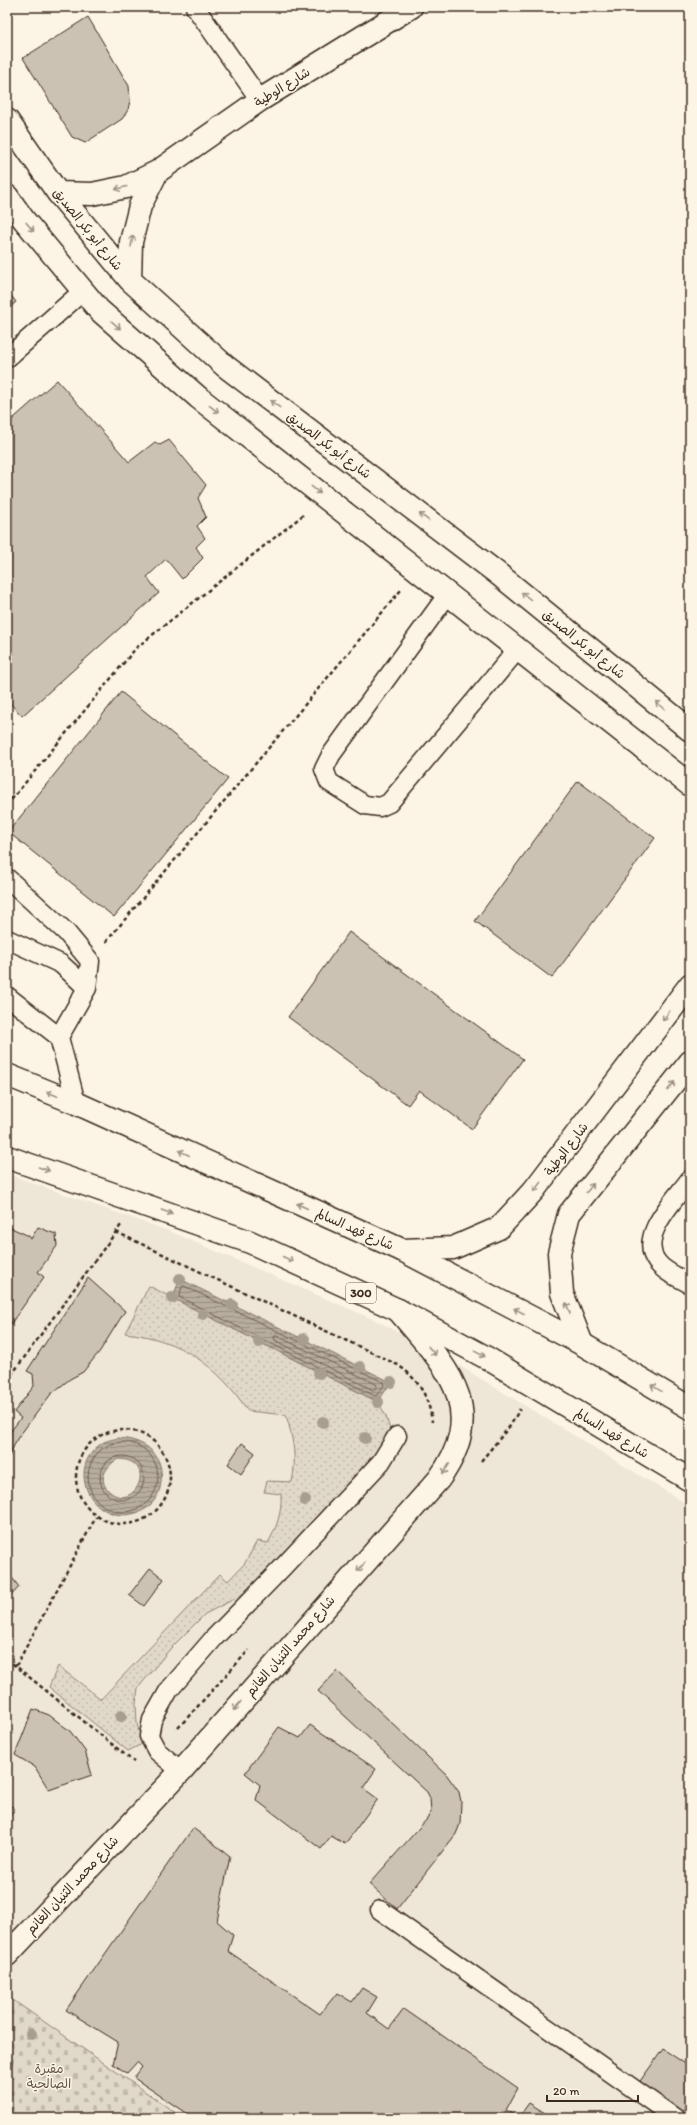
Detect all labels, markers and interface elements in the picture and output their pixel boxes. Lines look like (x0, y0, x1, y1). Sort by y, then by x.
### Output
street label: شارع الوطية (251, 64, 314, 112)
street label: شارع أبو بكر الصديق (49, 185, 126, 274)
one-way arrow (115, 185, 128, 192)
one-way arrow (25, 222, 34, 232)
one-way arrow (128, 235, 136, 248)
one-way arrow (110, 320, 121, 329)
one-way arrow (270, 400, 281, 409)
one-way arrow (208, 405, 219, 414)
street label: شارع أبو بكر الصديق (283, 409, 374, 483)
one-way arrow (311, 485, 321, 494)
one-way arrow (418, 513, 429, 521)
one-way arrow (521, 592, 532, 601)
street label: شارع أبو بكر الصديق (539, 606, 628, 683)
one-way arrow (654, 701, 665, 709)
one-way arrow (662, 1011, 671, 1022)
one-way arrow (667, 1080, 676, 1091)
one-way arrow (47, 1089, 59, 1097)
street label: شارع الوطية (541, 1119, 592, 1180)
one-way arrow (178, 1149, 190, 1156)
one-way arrow (37, 1166, 49, 1174)
one-way arrow (532, 1181, 541, 1192)
one-way arrow (586, 1182, 595, 1193)
one-way arrow (297, 1202, 309, 1209)
street label: شارع فهد السالم (313, 1205, 396, 1256)
one-way arrow (160, 1209, 173, 1216)
one-way arrow (281, 1256, 293, 1263)
road number: 300 (346, 1283, 376, 1303)
one-way arrow (563, 1302, 571, 1314)
one-way arrow (513, 1307, 525, 1314)
one-way arrow (427, 1345, 436, 1356)
one-way arrow (473, 1350, 485, 1358)
one-way arrow (650, 1384, 662, 1392)
street label: شارع فهد السالم (571, 1405, 652, 1463)
one-way arrow (442, 1463, 450, 1474)
one-way arrow (356, 1561, 365, 1572)
street label: شارع محمد الثنيان الغانم (242, 1592, 340, 1701)
one-way arrow (233, 1701, 242, 1711)
street label: شارع محمد الثنيان الغانم (23, 1833, 124, 1939)
park label: مقبرة الصالحية (27, 2061, 71, 2092)
scale bar (547, 2077, 638, 2103)
text: 20 m (553, 2084, 580, 2098)

